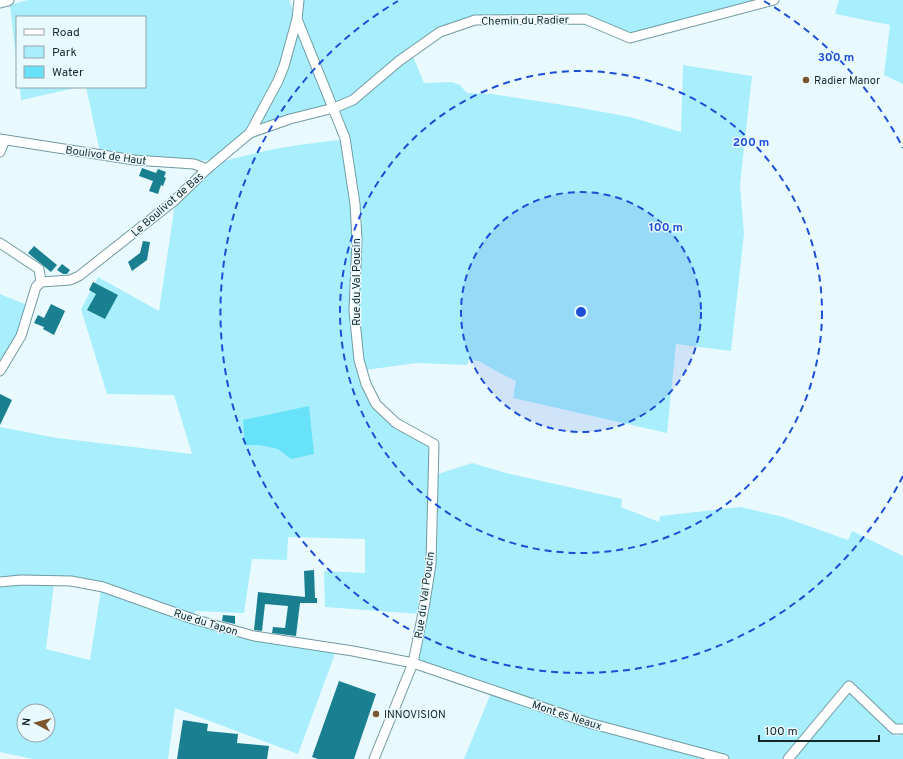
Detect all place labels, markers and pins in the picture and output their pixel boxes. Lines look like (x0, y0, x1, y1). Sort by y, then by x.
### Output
place label: Radier Manor (814, 74, 881, 88)
marker: Radier Manor (801, 75, 811, 85)
centre of rings (574, 305, 588, 319)
place label: INNOVISION (384, 708, 446, 722)
marker: INNOVISION (371, 709, 381, 719)

